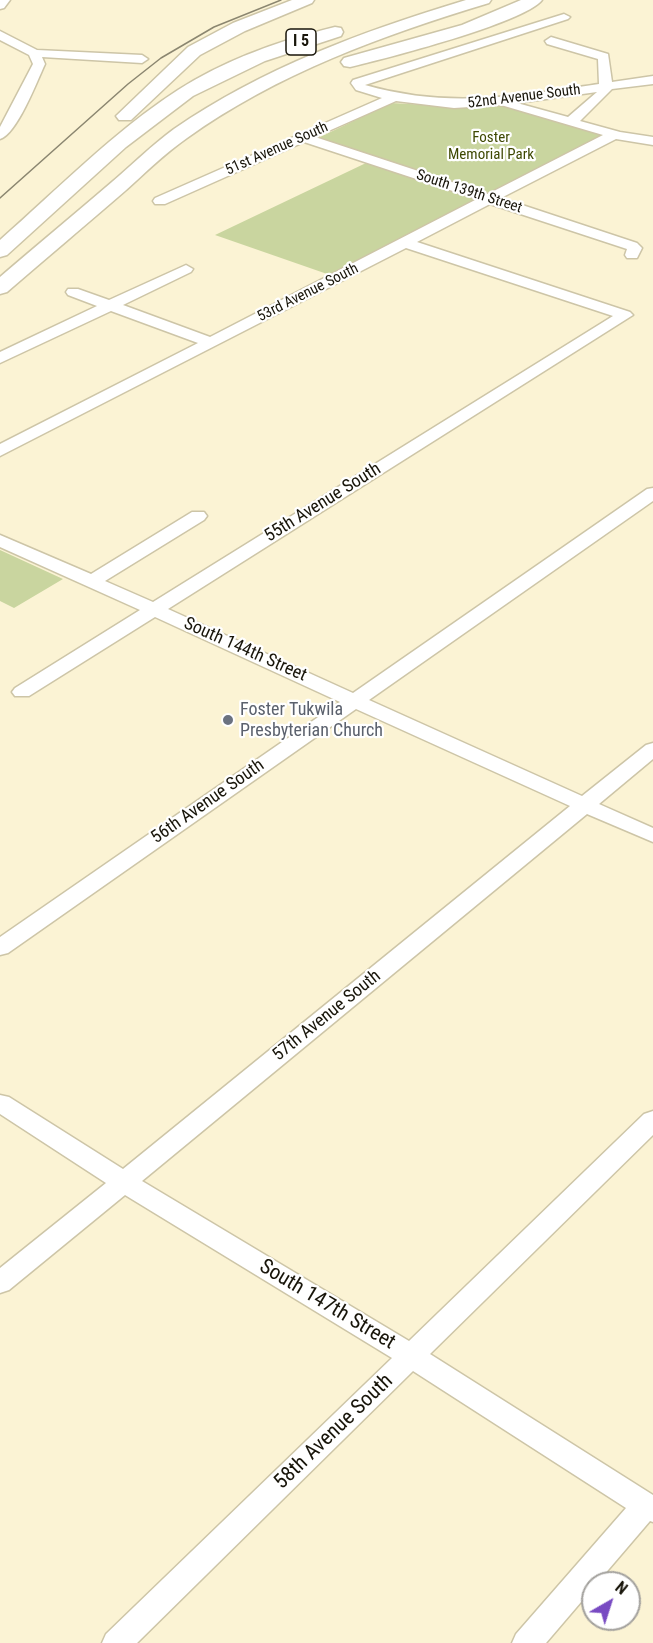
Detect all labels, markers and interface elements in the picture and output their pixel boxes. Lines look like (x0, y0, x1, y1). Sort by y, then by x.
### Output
road number: I 5 (286, 29, 316, 55)
street label: 52nd Avenue South (466, 81, 582, 113)
street label: 51st Avenue South (223, 118, 331, 180)
park label: Foster Memorial Park (448, 129, 534, 164)
street label: South 139th Street (414, 166, 524, 218)
street label: 53rd Avenue South (254, 260, 362, 326)
street label: 55th Avenue South (261, 459, 385, 547)
street label: South 144th Street (180, 613, 310, 687)
place label: Foster Tukwila Presbyterian Church (240, 699, 383, 742)
marker: Foster Tukwila Presbyterian Church (221, 713, 235, 727)
street label: 56th Avenue South (147, 755, 269, 849)
street label: 57th Avenue South (269, 966, 385, 1066)
street label: South 147th Street (254, 1254, 400, 1356)
street label: 58th Avenue South (269, 1369, 399, 1495)
north arrow (581, 1571, 641, 1631)
text: N (612, 1578, 631, 1599)

